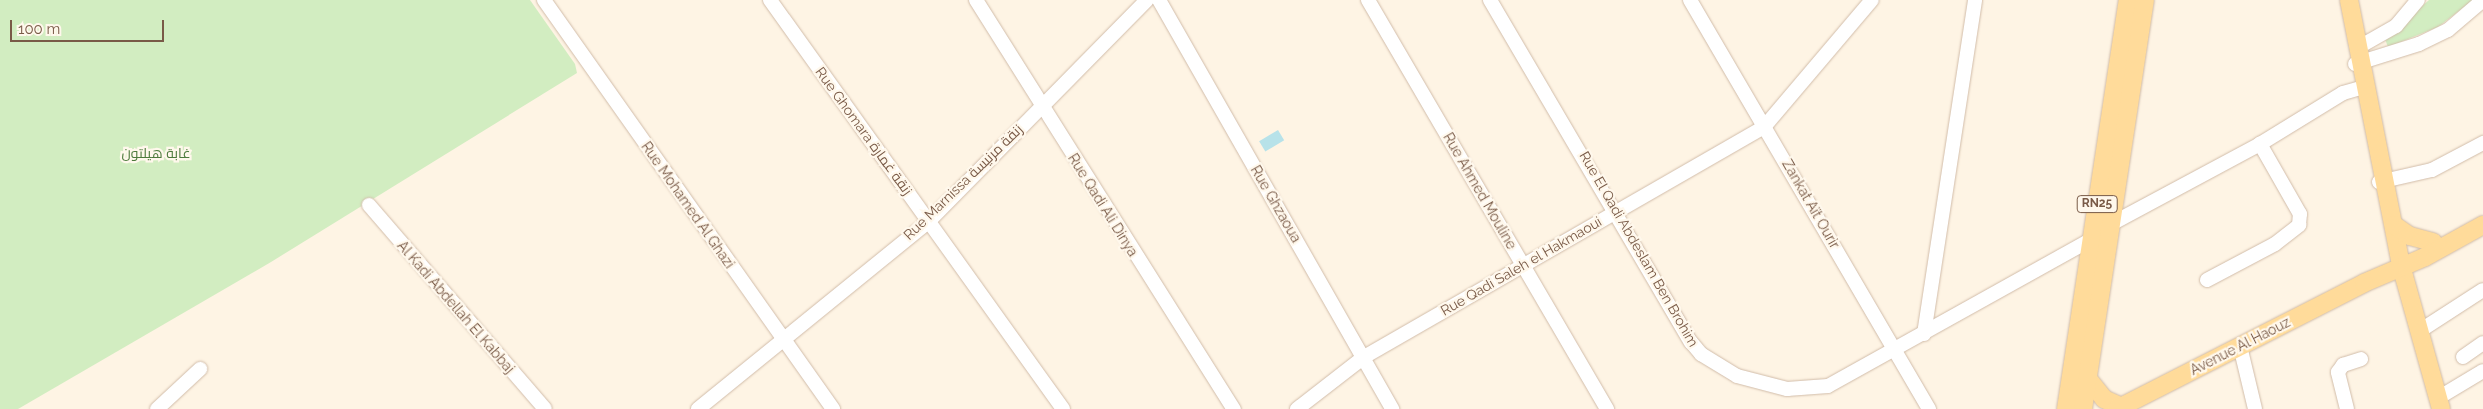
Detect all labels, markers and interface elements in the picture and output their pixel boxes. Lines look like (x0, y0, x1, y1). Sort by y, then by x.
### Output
scale bar (12, 10, 166, 42)
text: 100 m (18, 20, 60, 38)
street label: Rue Ghomara زنقة غمارة (812, 64, 916, 198)
street label: Rue Marnissa زنقة مرنيسة (900, 121, 1026, 243)
street label: Rue Ahmed Mouline (1440, 130, 1520, 252)
street label: Rue Mohamed Al Ghazi (638, 138, 738, 272)
park label: غابة هيلتون (122, 145, 190, 161)
street label: Rue El Qadi Abdeslam Ben Brohim (1576, 148, 1702, 350)
street label: Rue Qadi Ali Dinya (1064, 150, 1142, 260)
street label: Zankat Aït Ourir (1779, 156, 1843, 252)
street label: Rue Ghzaoua (1247, 163, 1305, 245)
road number: RN25 (2076, 194, 2118, 213)
street label: Rue Qadi Saleh el Hakmaoui (1437, 213, 1605, 319)
street label: Al Kadi Abdellah El Kabbaj (393, 237, 519, 377)
street label: Avenue Al Haouz (2187, 313, 2293, 379)

